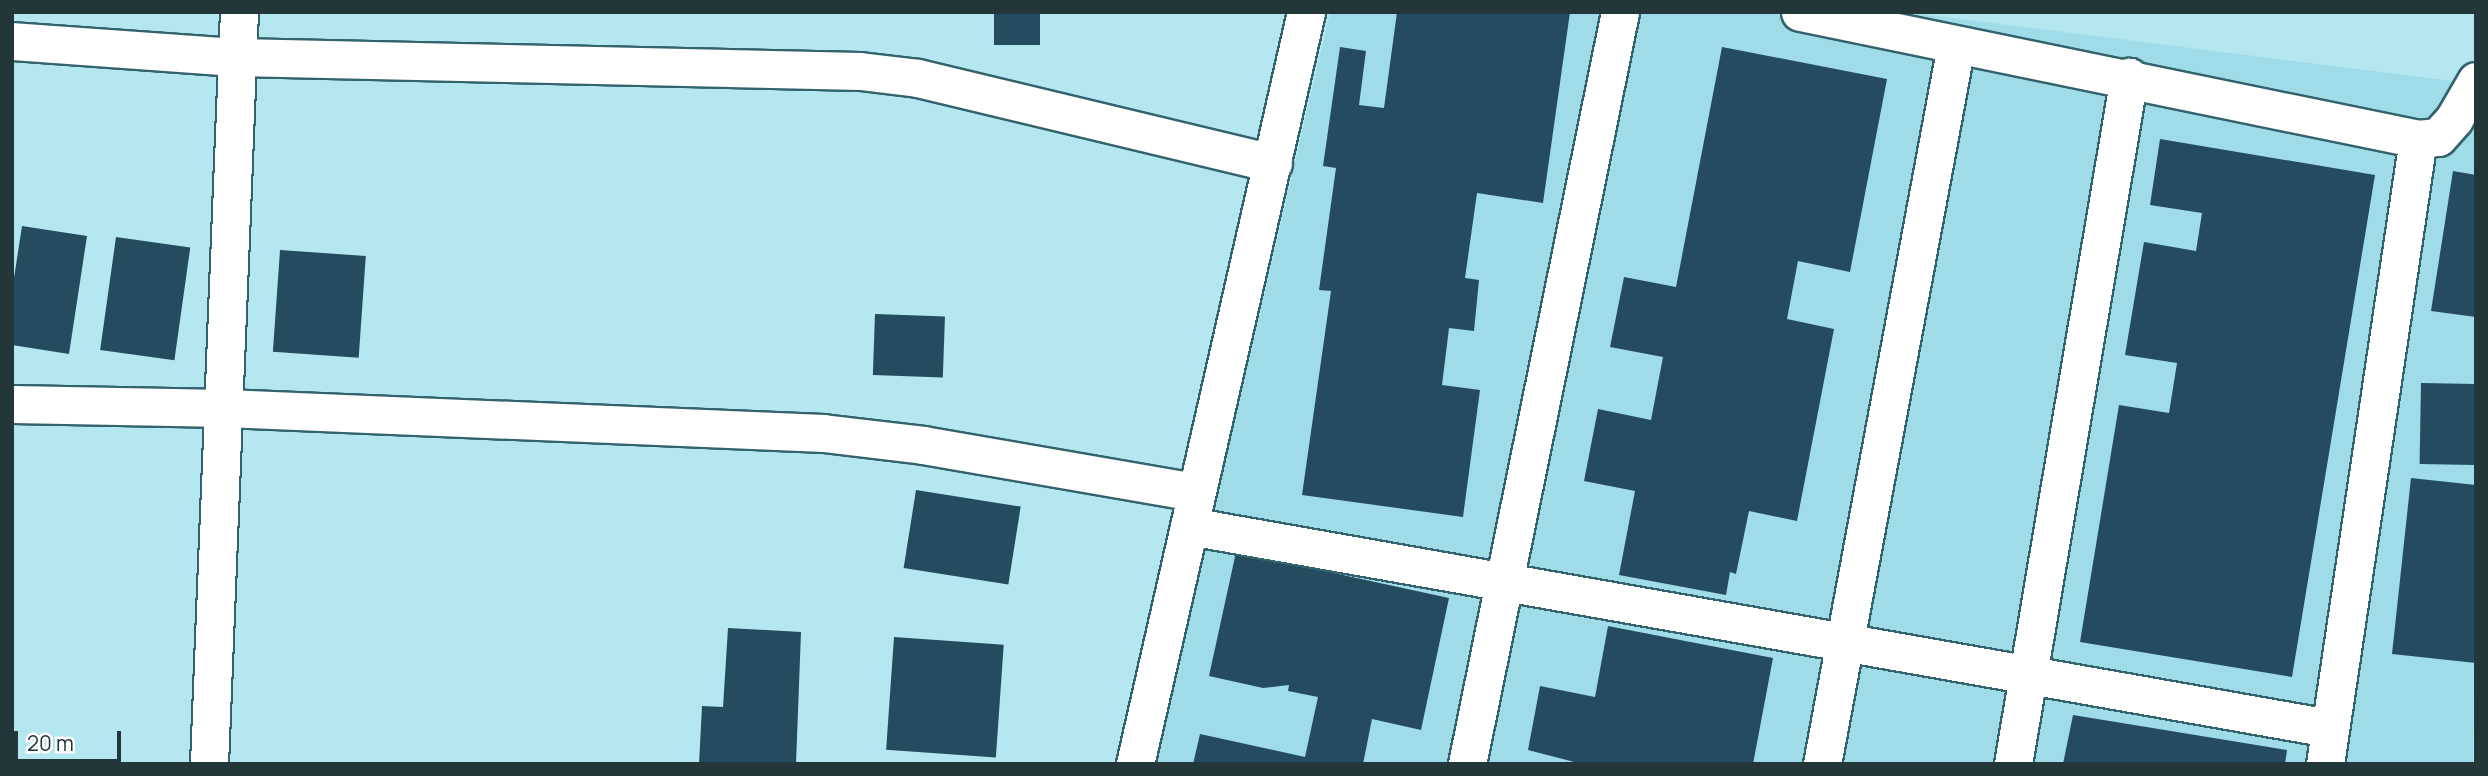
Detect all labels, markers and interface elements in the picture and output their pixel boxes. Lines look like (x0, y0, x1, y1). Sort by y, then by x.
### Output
scale bar (18, 716, 124, 760)
text: 20 m (27, 729, 74, 757)

